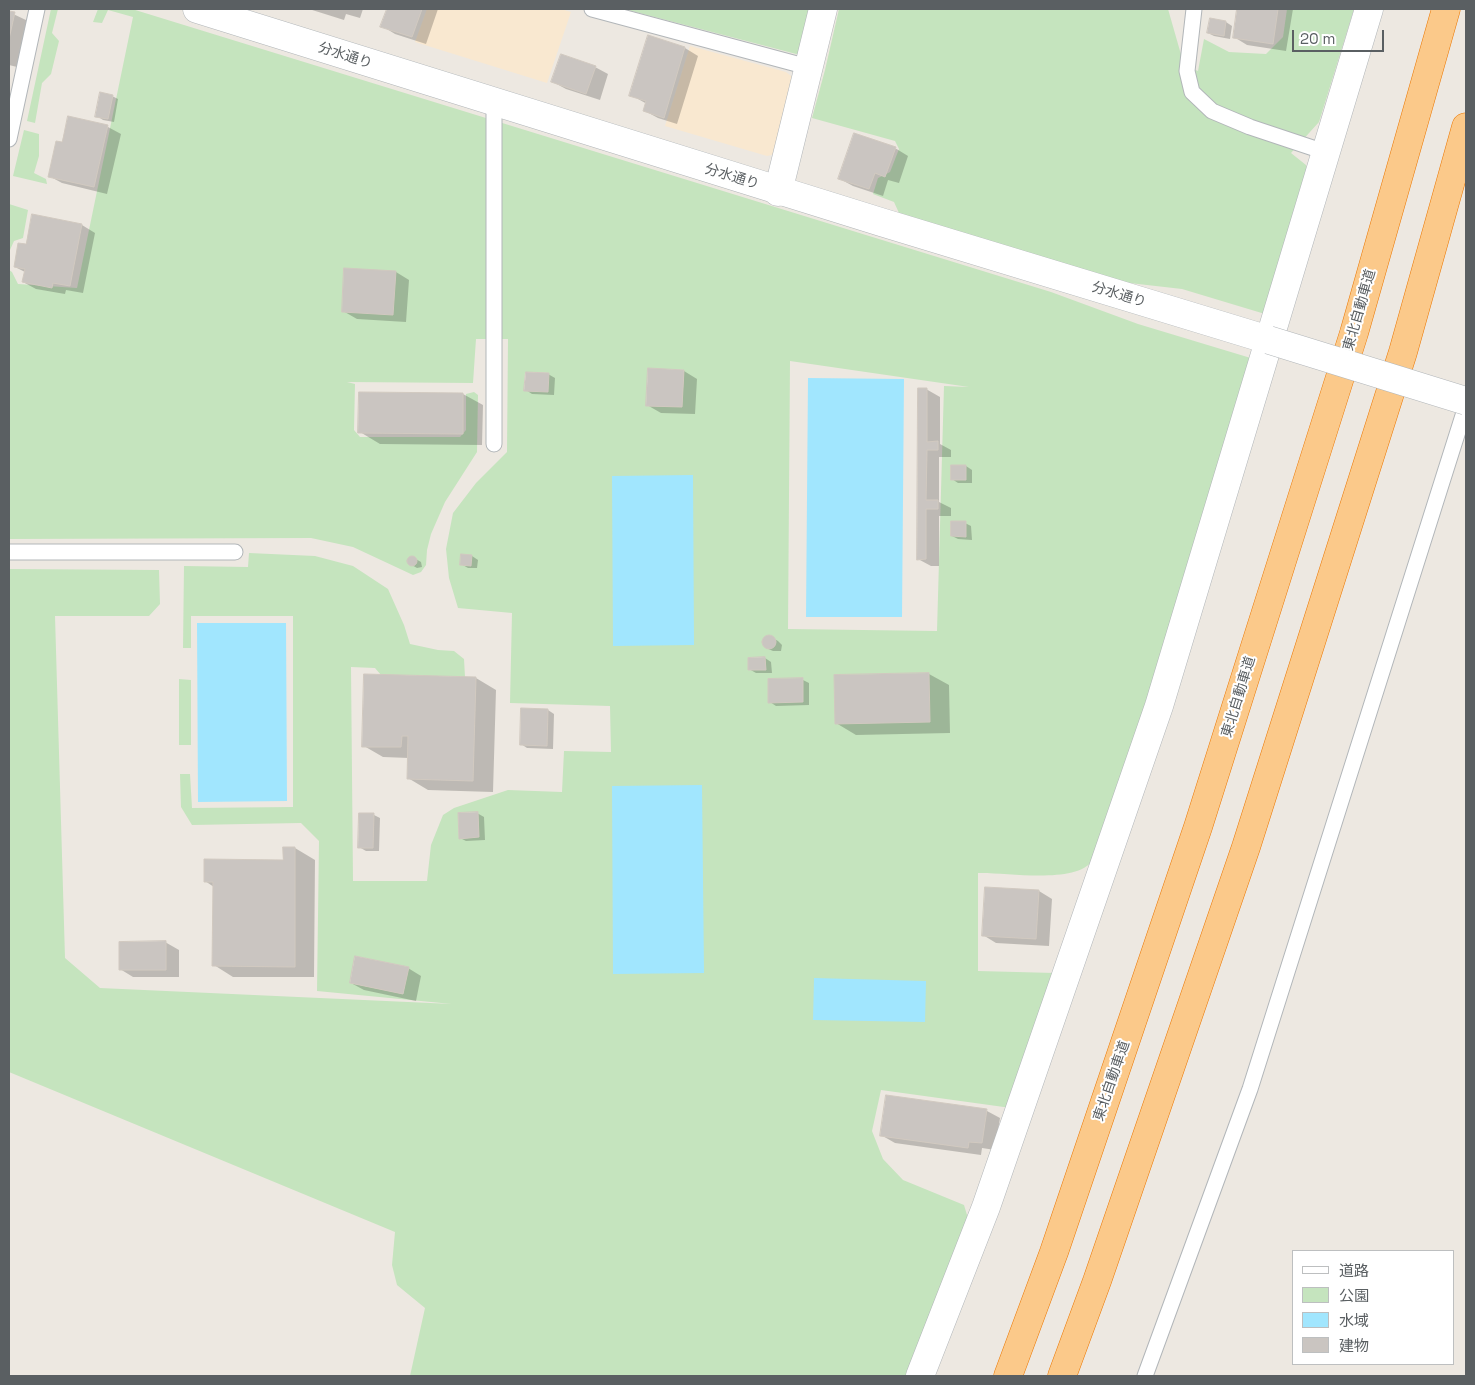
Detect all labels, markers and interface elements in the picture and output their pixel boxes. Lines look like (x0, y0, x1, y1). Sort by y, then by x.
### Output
scale bar (1295, 20, 1388, 52)
text: 20 m (1300, 29, 1335, 48)
street label: 分水通り (316, 39, 374, 73)
street label: 分水通り (703, 161, 761, 193)
street label: 東北自動車道 (1340, 267, 1380, 353)
street label: 分水通り (1090, 279, 1148, 311)
street label: 東北自動車道 (1219, 654, 1259, 740)
street label: 東北自動車道 (1090, 1039, 1134, 1123)
legend (1292, 1250, 1455, 1365)
text: 道路 (1339, 1261, 1369, 1280)
text: 公園 (1339, 1286, 1369, 1305)
text: 水域 (1339, 1311, 1369, 1330)
text: 建物 (1339, 1336, 1369, 1355)

